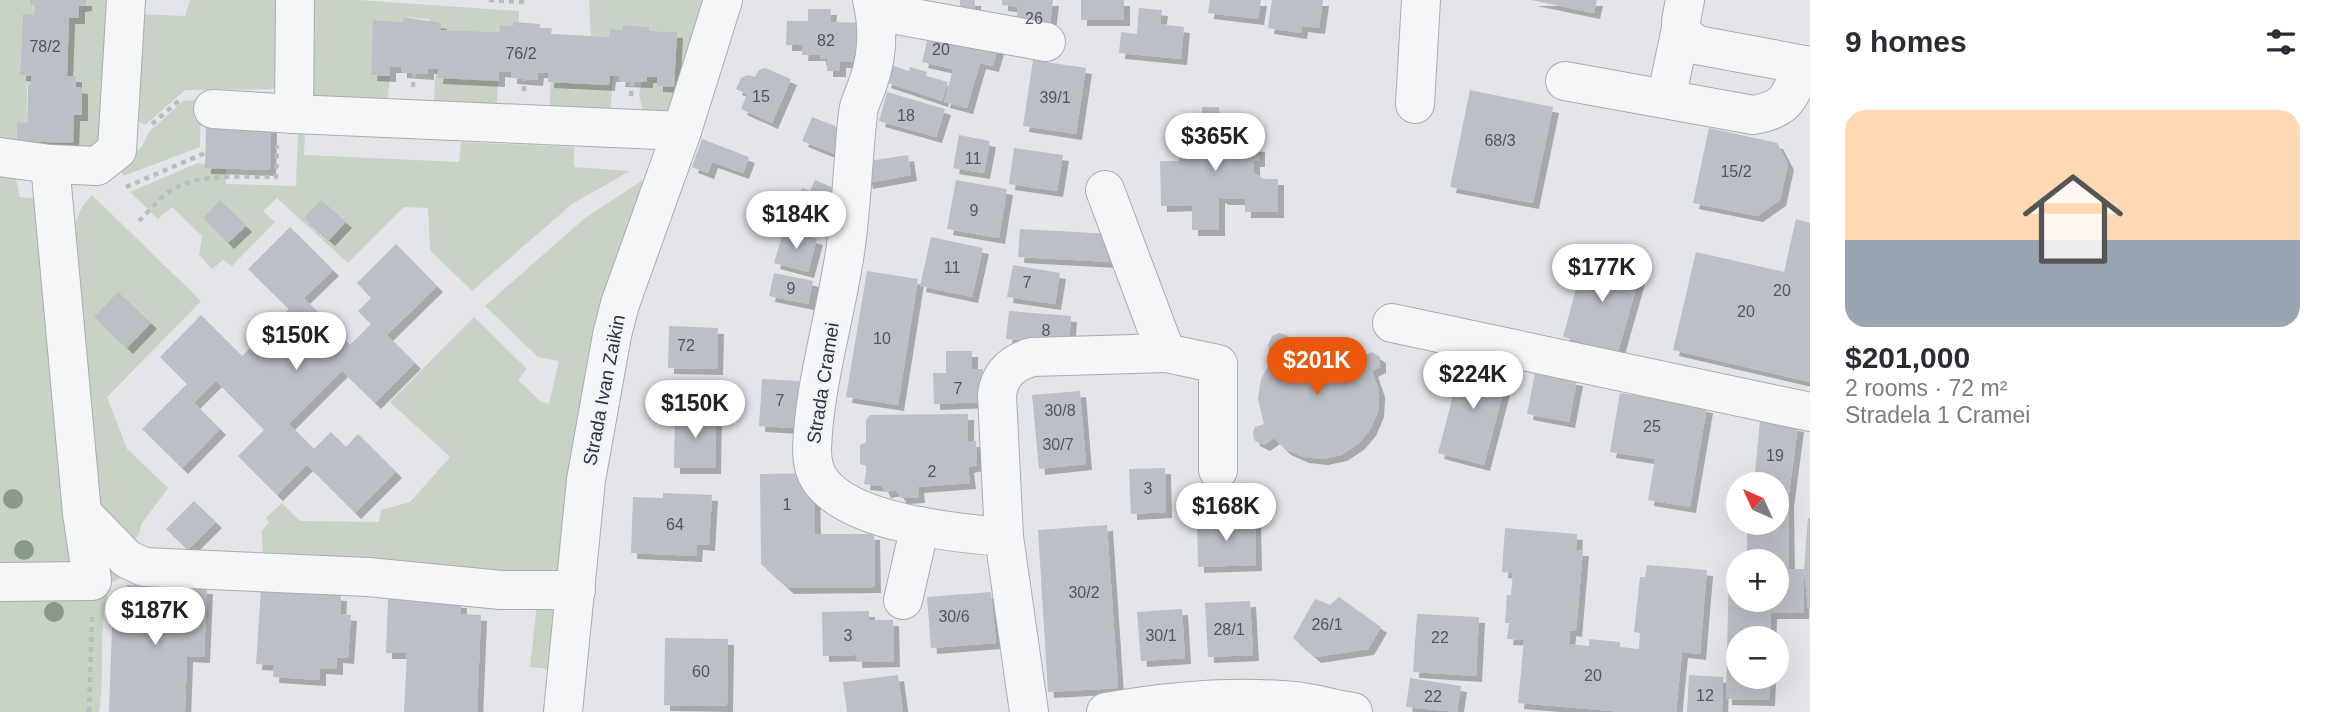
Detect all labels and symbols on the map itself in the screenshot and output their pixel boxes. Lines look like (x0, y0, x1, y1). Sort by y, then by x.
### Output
house number: 26 (1025, 10, 1043, 27)
house number: 82 (817, 32, 835, 49)
house number: 78/2 (29, 38, 61, 55)
house number: 20 (932, 41, 950, 58)
house number: 76/2 (505, 45, 537, 62)
house number: 15 (752, 88, 770, 105)
house number: 39/1 (1039, 89, 1071, 106)
house number: 18 (897, 107, 915, 124)
pin: $365K (1166, 114, 1264, 173)
house number: 68/3 (1484, 132, 1516, 149)
house number: 11 (965, 150, 981, 167)
house number: 15/2 (1720, 163, 1752, 180)
pin: $184K (747, 191, 845, 251)
house number: 9 (970, 202, 979, 219)
pin: $177K (1553, 244, 1651, 304)
house number: 11 (944, 259, 960, 276)
house number: 7 (1023, 274, 1032, 291)
house number: 9 (787, 280, 796, 297)
house number: 20 (1773, 282, 1791, 299)
house number: 20 (1737, 303, 1755, 320)
pin: $150K (247, 312, 345, 372)
street label: Strada Ivan Zaikin (579, 313, 629, 467)
street label: Strada Cramei (803, 321, 843, 445)
house number: 8 (1042, 322, 1051, 339)
house number: 10 (873, 330, 891, 347)
house number: 72 (677, 337, 695, 354)
pin: $201K (1268, 338, 1366, 397)
pin: $224K (1424, 352, 1522, 411)
pin: $150K (646, 380, 744, 440)
house number: 7 (954, 380, 963, 397)
house number: 7 (776, 392, 785, 409)
house number: 30/8 (1044, 402, 1076, 419)
house number: 25 (1643, 418, 1661, 435)
house number: 30/7 (1042, 436, 1074, 453)
house number: 19 (1766, 447, 1784, 464)
house number: 2 (928, 463, 937, 480)
north arrow (1726, 472, 1788, 536)
house number: 3 (1144, 480, 1153, 497)
pin: $168K (1177, 484, 1275, 543)
house number: 1 (783, 496, 792, 513)
house number: 64 (666, 516, 684, 533)
house number: 30/2 (1068, 584, 1100, 601)
pin: $187K (106, 588, 204, 647)
house number: 30/6 (938, 608, 970, 625)
house number: 26/1 (1311, 616, 1343, 633)
house number: 28/1 (1213, 621, 1245, 638)
house number: 3 (844, 627, 853, 644)
house number: 30/1 (1145, 627, 1177, 644)
house number: 22 (1431, 629, 1449, 646)
house number: 60 (692, 663, 710, 680)
house number: 20 (1584, 667, 1602, 684)
house number: 12 (1696, 687, 1714, 704)
house number: 22 (1424, 688, 1442, 705)

